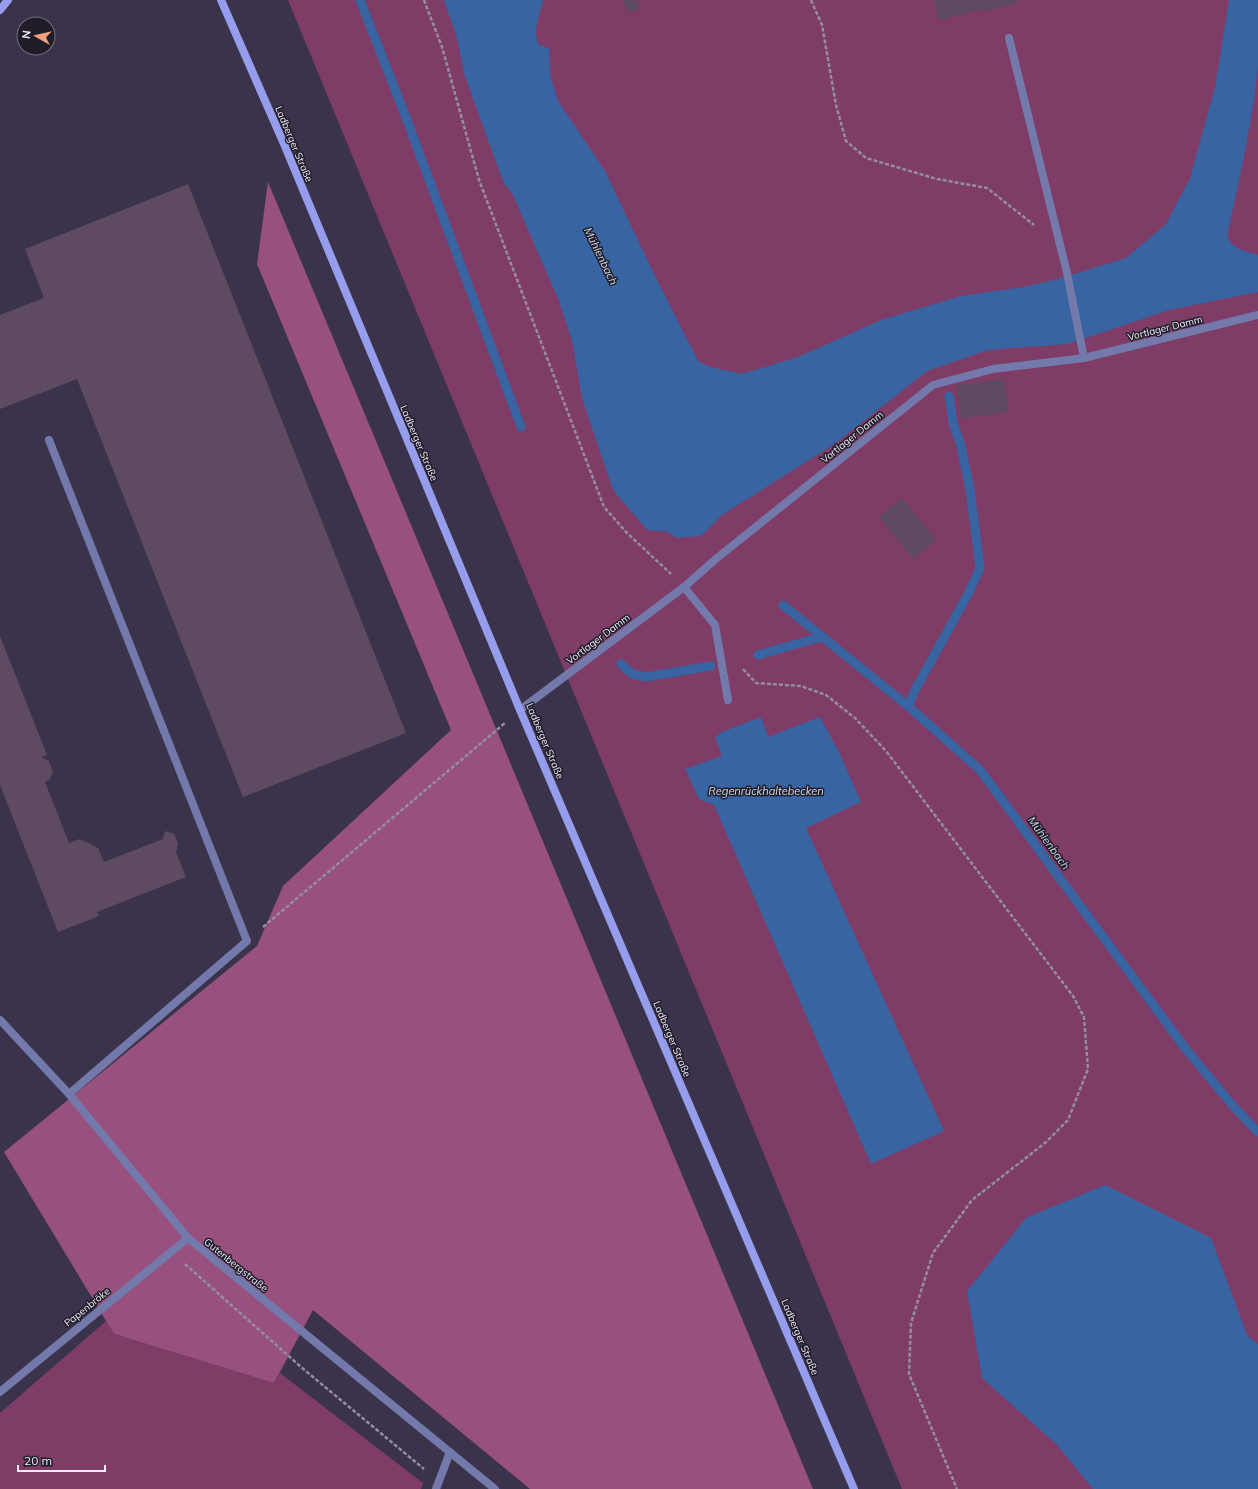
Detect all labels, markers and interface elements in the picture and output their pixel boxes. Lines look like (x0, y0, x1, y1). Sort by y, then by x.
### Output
north arrow (16, 16, 56, 56)
text: N (19, 30, 34, 40)
street label: Ladberger Straße (272, 104, 316, 184)
water label: Mühlenbach (581, 225, 621, 287)
street label: Vortlager Damm (1126, 312, 1204, 344)
street label: Ladberger Straße (397, 403, 441, 483)
street label: Vortlager Damm (818, 408, 886, 466)
street label: Vortlager Damm (563, 611, 633, 667)
street label: Ladberger Straße (523, 701, 567, 781)
water label: Regenrückhaltebecken (708, 784, 824, 798)
water label: Mühlenbach (1025, 814, 1073, 872)
street label: Ladberger Straße (650, 999, 694, 1079)
street label: Gutenbergstraße (201, 1235, 271, 1295)
street label: Papenbröke (61, 1285, 113, 1329)
street label: Ladberger Straße (778, 1297, 822, 1377)
scale bar (18, 1447, 105, 1473)
text: 20 m (24, 1453, 52, 1468)

